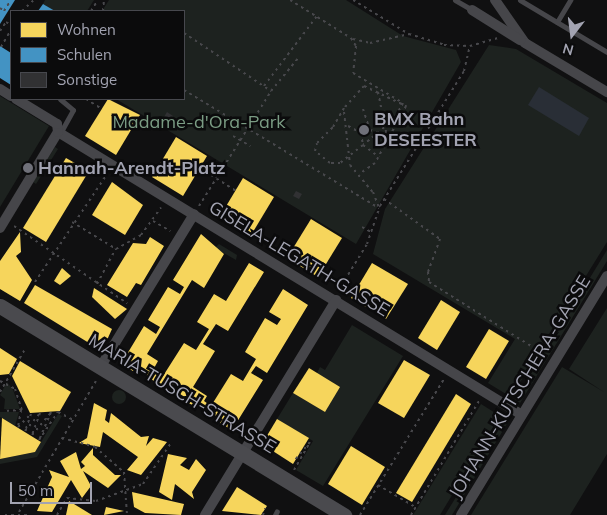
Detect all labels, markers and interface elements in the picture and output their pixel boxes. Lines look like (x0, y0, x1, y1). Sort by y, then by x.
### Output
legend (10, 10, 185, 100)
north arrow (547, 10, 597, 60)
text: Wohnen (57, 20, 116, 39)
text: N (561, 39, 576, 60)
text: Schulen (57, 45, 112, 64)
text: Sonstige (57, 70, 117, 89)
place label: BMX Bahn DESEESTER (374, 109, 477, 152)
park label: Madame-d'Ora-Park (112, 111, 286, 133)
marker: BMX Bahn DESEESTER (358, 124, 370, 136)
place label: Hannah-Arendt-Platz (38, 157, 225, 179)
marker: Hannah-Arendt-Platz (22, 162, 34, 174)
street label: GISELA-LEGATH-GASSE (205, 197, 393, 321)
street label: JOHANN-KUTSCHERA-GASSE (445, 272, 595, 502)
street label: MARIA-TUSCH-STRASSE (85, 330, 279, 458)
scale bar (12, 472, 95, 504)
text: 50 m (18, 481, 53, 500)

